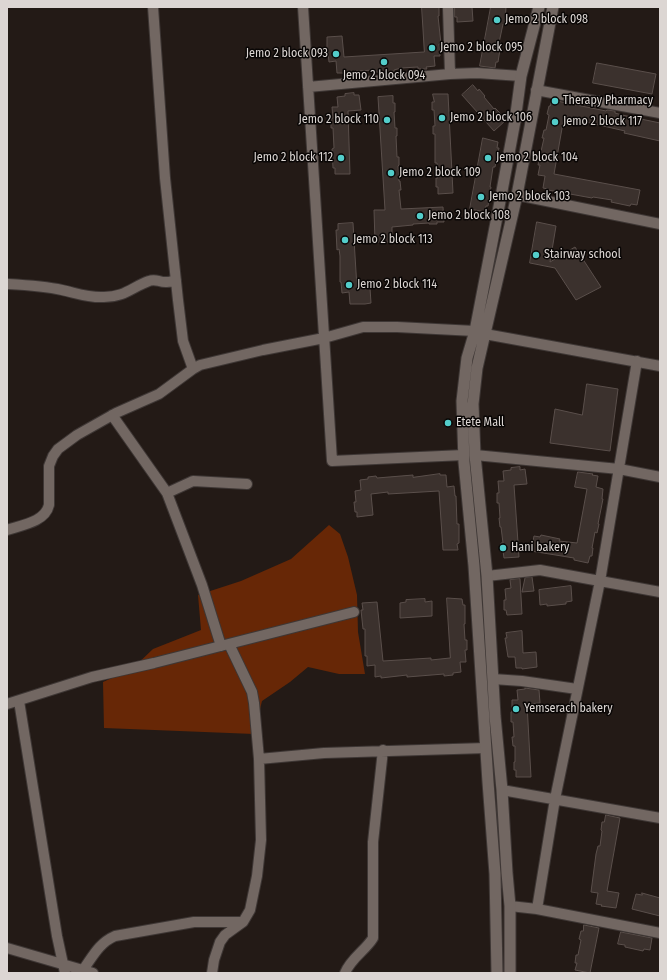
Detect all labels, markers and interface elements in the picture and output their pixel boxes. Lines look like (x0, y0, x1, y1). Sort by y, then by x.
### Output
place label: Jemo 2 block 098 (505, 13, 588, 27)
marker: Jemo 2 block 098 (492, 15, 502, 25)
place label: Jemo 2 block 095 (440, 41, 523, 55)
marker: Jemo 2 block 095 (427, 43, 437, 53)
place label: Jemo 2 block 093 (246, 47, 328, 61)
marker: Jemo 2 block 093 (331, 49, 341, 59)
marker: Jemo 2 block 094 (379, 57, 389, 67)
place label: Jemo 2 block 094 (343, 69, 425, 83)
place label: Therapy Pharmacy (563, 94, 653, 108)
marker: Therapy Pharmacy (550, 96, 560, 106)
place label: Jemo 2 block 106 (450, 111, 532, 125)
place label: Jemo 2 block 110 (299, 113, 379, 127)
marker: Jemo 2 block 106 (437, 113, 447, 123)
marker: Jemo 2 block 110 (382, 115, 392, 125)
place label: Jemo 2 block 117 (563, 115, 642, 129)
marker: Jemo 2 block 117 (550, 117, 560, 127)
place label: Jemo 2 block 112 (253, 151, 333, 165)
place label: Jemo 2 block 104 (496, 151, 578, 165)
marker: Jemo 2 block 112 (336, 153, 346, 163)
marker: Jemo 2 block 104 (483, 153, 493, 163)
place label: Jemo 2 block 109 (399, 166, 481, 180)
marker: Jemo 2 block 109 (386, 168, 396, 178)
place label: Jemo 2 block 103 (489, 190, 570, 204)
marker: Jemo 2 block 103 (476, 192, 486, 202)
place label: Jemo 2 block 108 (428, 209, 510, 223)
marker: Jemo 2 block 108 (415, 211, 425, 221)
place label: Jemo 2 block 113 (353, 233, 433, 247)
marker: Jemo 2 block 113 (340, 235, 350, 245)
place label: Stairway school (544, 248, 621, 262)
marker: Stairway school (531, 250, 541, 260)
place label: Jemo 2 block 114 (357, 278, 437, 292)
marker: Jemo 2 block 114 (344, 280, 354, 290)
place label: Etete Mall (456, 416, 504, 430)
marker: Etete Mall (443, 418, 453, 428)
place label: Hani bakery (511, 541, 569, 555)
marker: Hani bakery (498, 543, 508, 553)
place label: Yemserach bakery (524, 702, 613, 716)
marker: Yemserach bakery (511, 704, 521, 714)

